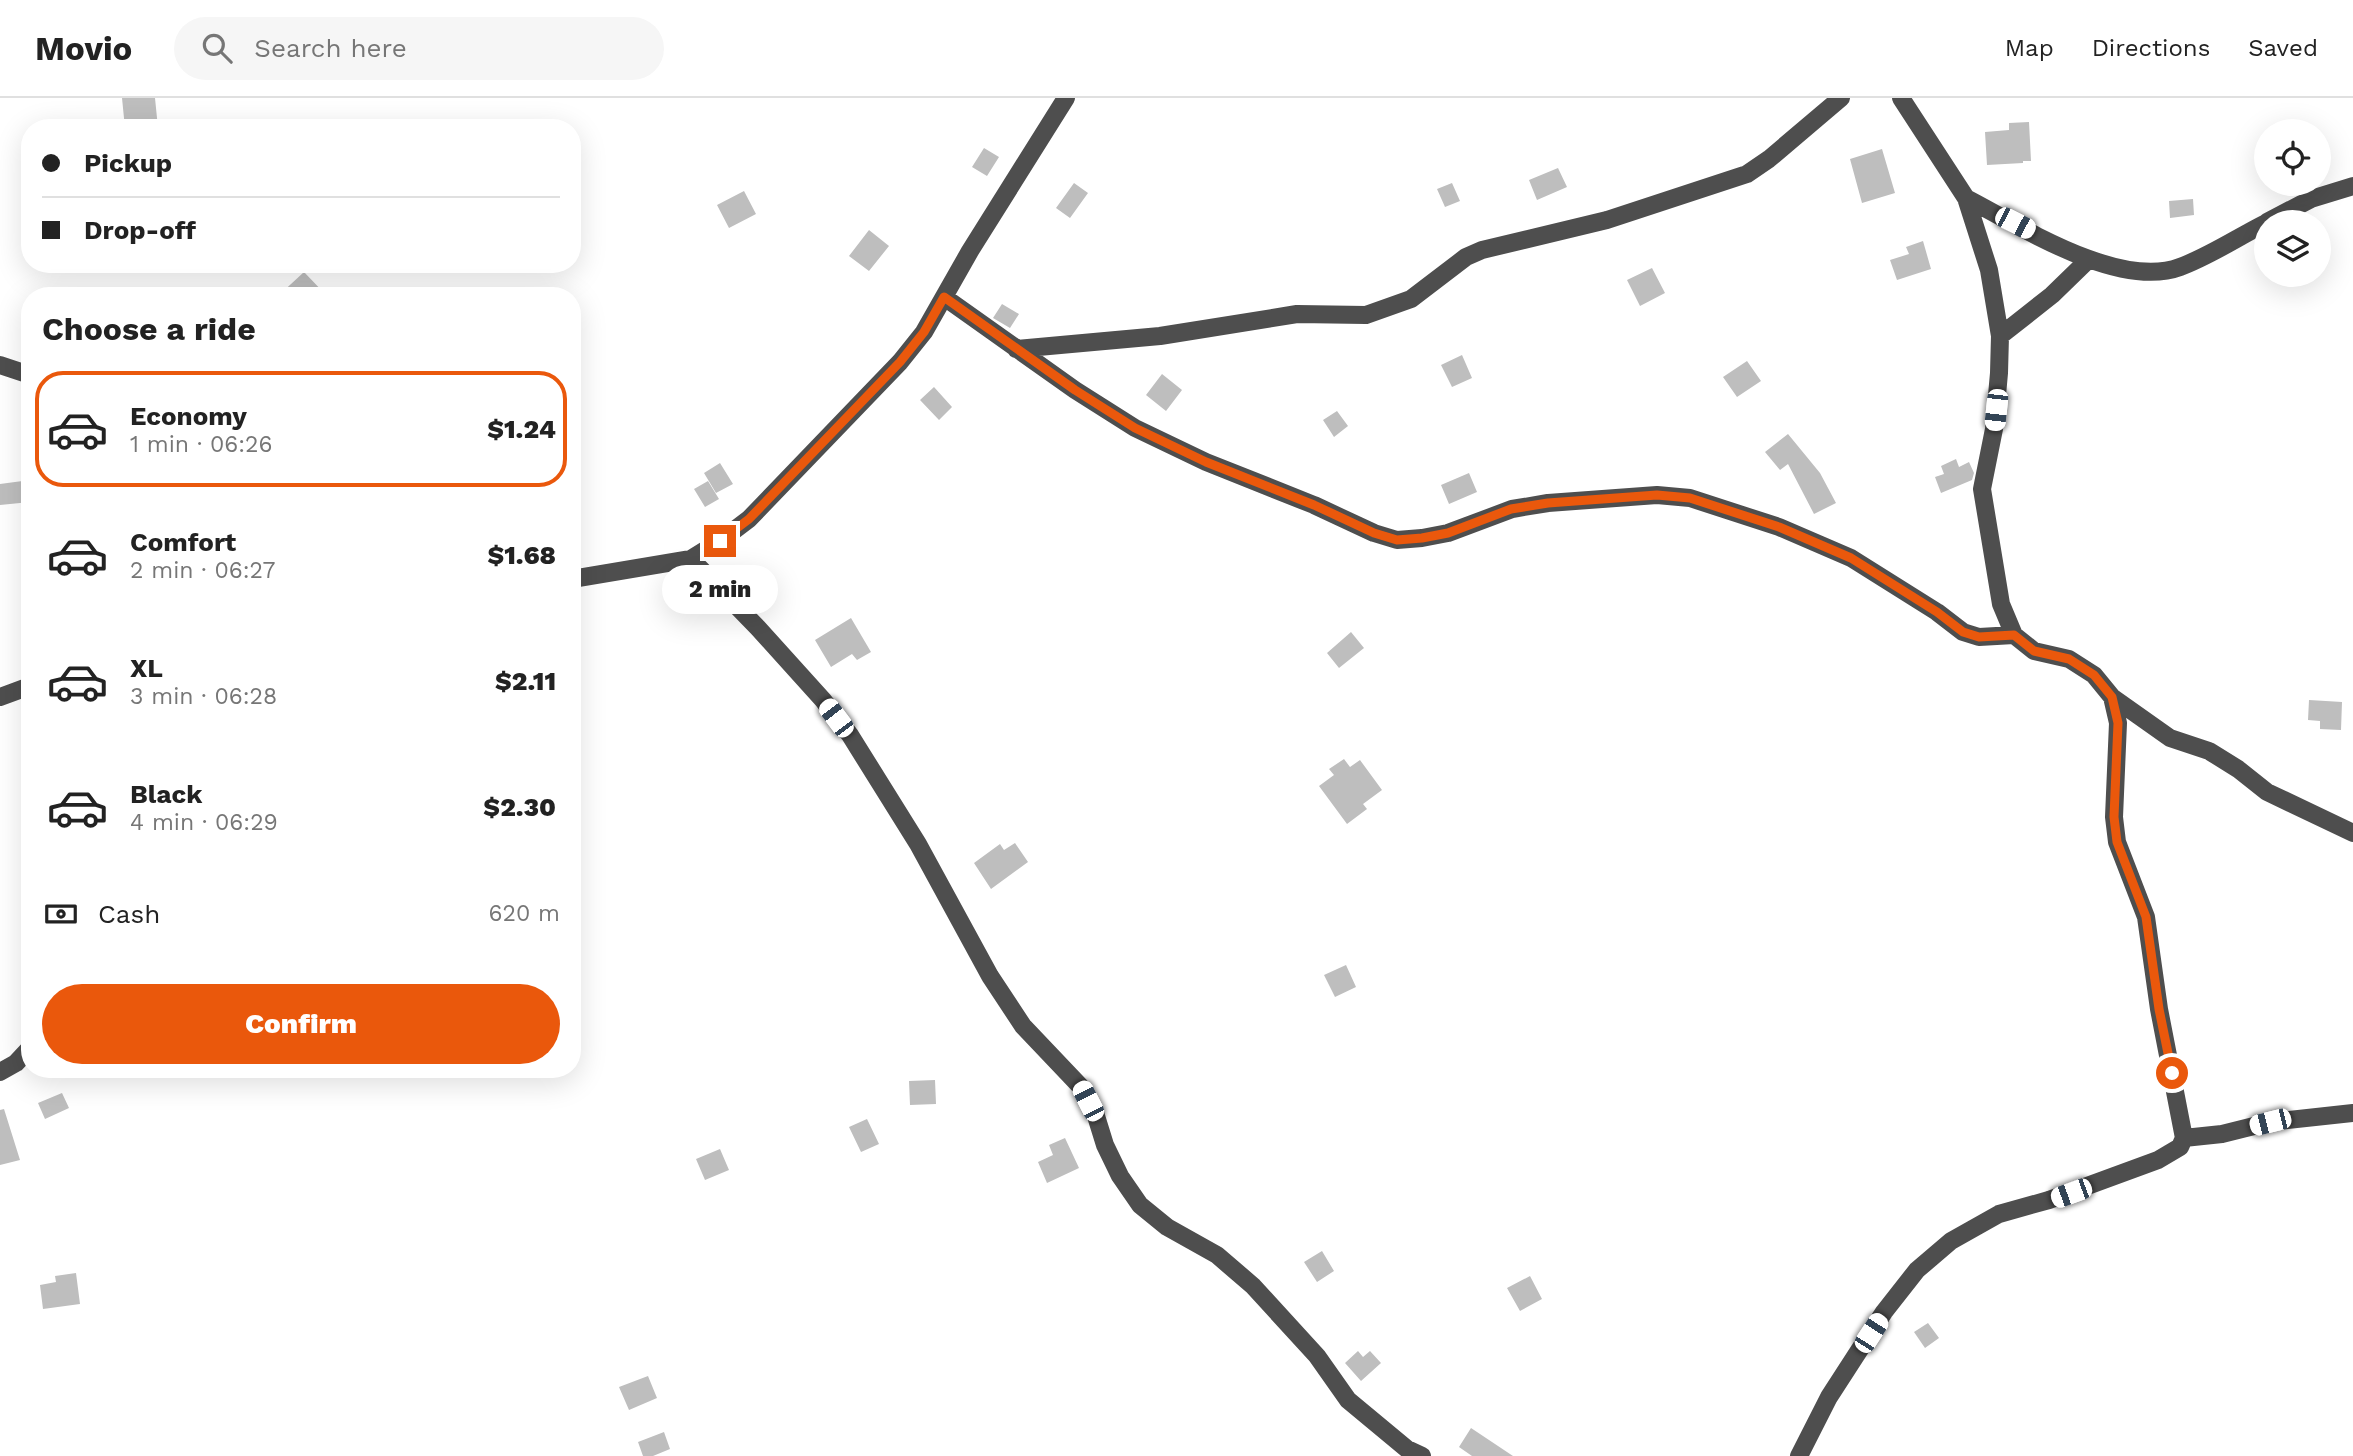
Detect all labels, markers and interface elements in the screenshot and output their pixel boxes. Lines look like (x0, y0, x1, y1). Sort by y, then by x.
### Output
search box (174, 17, 664, 80)
text: Movio (35, 29, 132, 68)
icon: search (198, 29, 236, 67)
text: Search here (254, 33, 407, 63)
text: Map (2005, 34, 2054, 62)
text: Directions (2092, 34, 2210, 62)
text: Saved (2248, 34, 2318, 62)
map controls (2254, 119, 2331, 287)
button: locate (2254, 119, 2331, 196)
text: Pickup (84, 148, 172, 178)
car (1992, 204, 2039, 242)
button: layers (2254, 210, 2331, 287)
text: Drop-off (84, 215, 196, 245)
text: Choose a ride (42, 310, 256, 348)
car (1984, 388, 2009, 432)
icon: car (46, 398, 109, 461)
text: Economy (130, 401, 247, 431)
text: $1.24 (487, 414, 556, 444)
text: 1 min · 06:26 (130, 431, 272, 458)
icon: car (46, 524, 109, 587)
route end (704, 525, 736, 557)
text: Comfort (130, 527, 236, 557)
text: $1.68 (487, 540, 556, 570)
text: 2 min · 06:27 (130, 557, 275, 584)
callout: 2 min (662, 565, 778, 614)
text: 2 min (689, 576, 751, 603)
icon: car (46, 650, 109, 713)
text: XL (130, 653, 163, 683)
text: $2.11 (495, 666, 556, 696)
text: 3 min · 06:28 (130, 683, 277, 710)
car (815, 695, 858, 741)
icon: car (46, 776, 109, 839)
text: Black (130, 779, 202, 809)
text: $2.30 (483, 792, 556, 822)
text: 4 min · 06:29 (130, 809, 278, 836)
icon: cash (42, 895, 80, 933)
text: Cash (98, 899, 160, 929)
text: 620 m (489, 900, 560, 927)
button: Confirm (42, 984, 560, 1064)
route start (2156, 1057, 2188, 1089)
car (1070, 1078, 1107, 1124)
car (2248, 1107, 2293, 1137)
car (2048, 1176, 2095, 1210)
car (1851, 1310, 1892, 1356)

